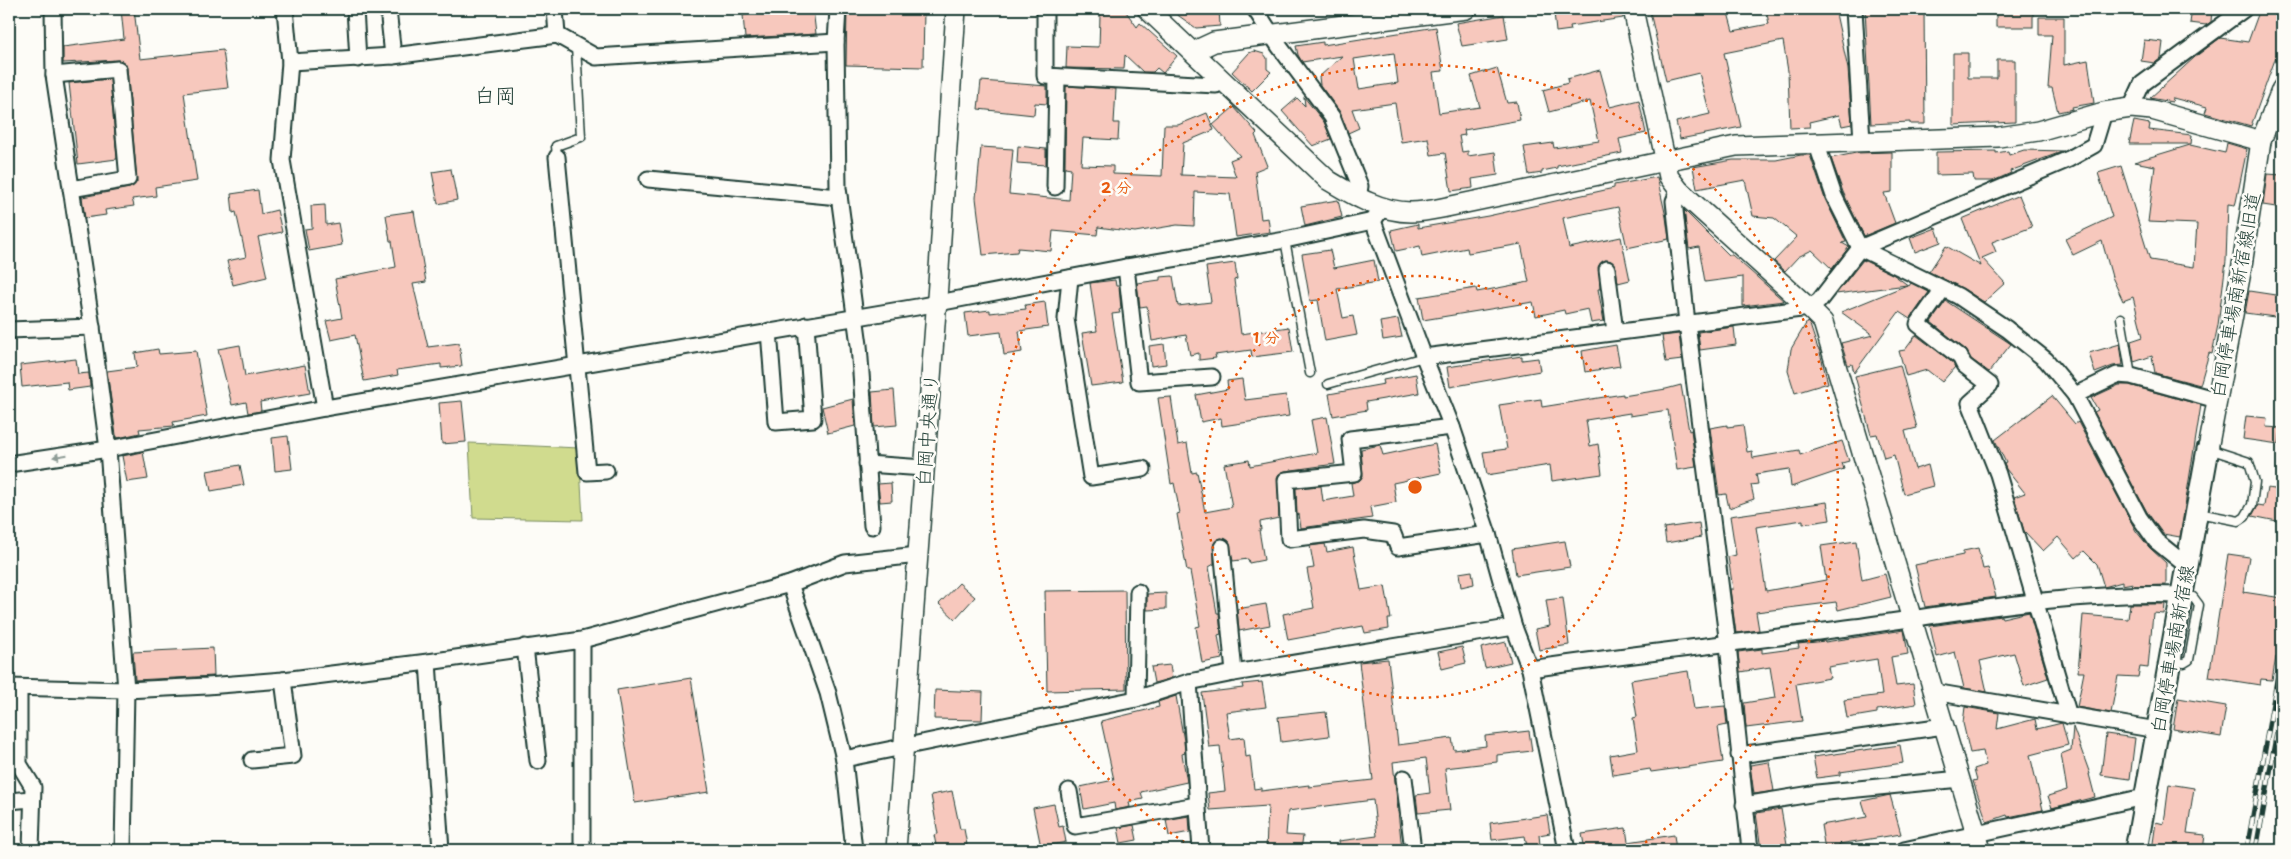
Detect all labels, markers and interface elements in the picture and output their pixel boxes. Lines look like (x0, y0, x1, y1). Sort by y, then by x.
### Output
district label: 白岡 (474, 82, 516, 110)
text: 2 分 (1101, 178, 1131, 198)
street label: 白岡停車場南新宿線旧道 (2205, 190, 2266, 400)
text: 1 分 (1253, 328, 1280, 348)
street label: 白岡中央通り (911, 372, 944, 488)
one-way arrow (52, 453, 68, 461)
centre of rings (1406, 478, 1424, 496)
street label: 白岡停車場南新宿線 (2145, 563, 2200, 735)

